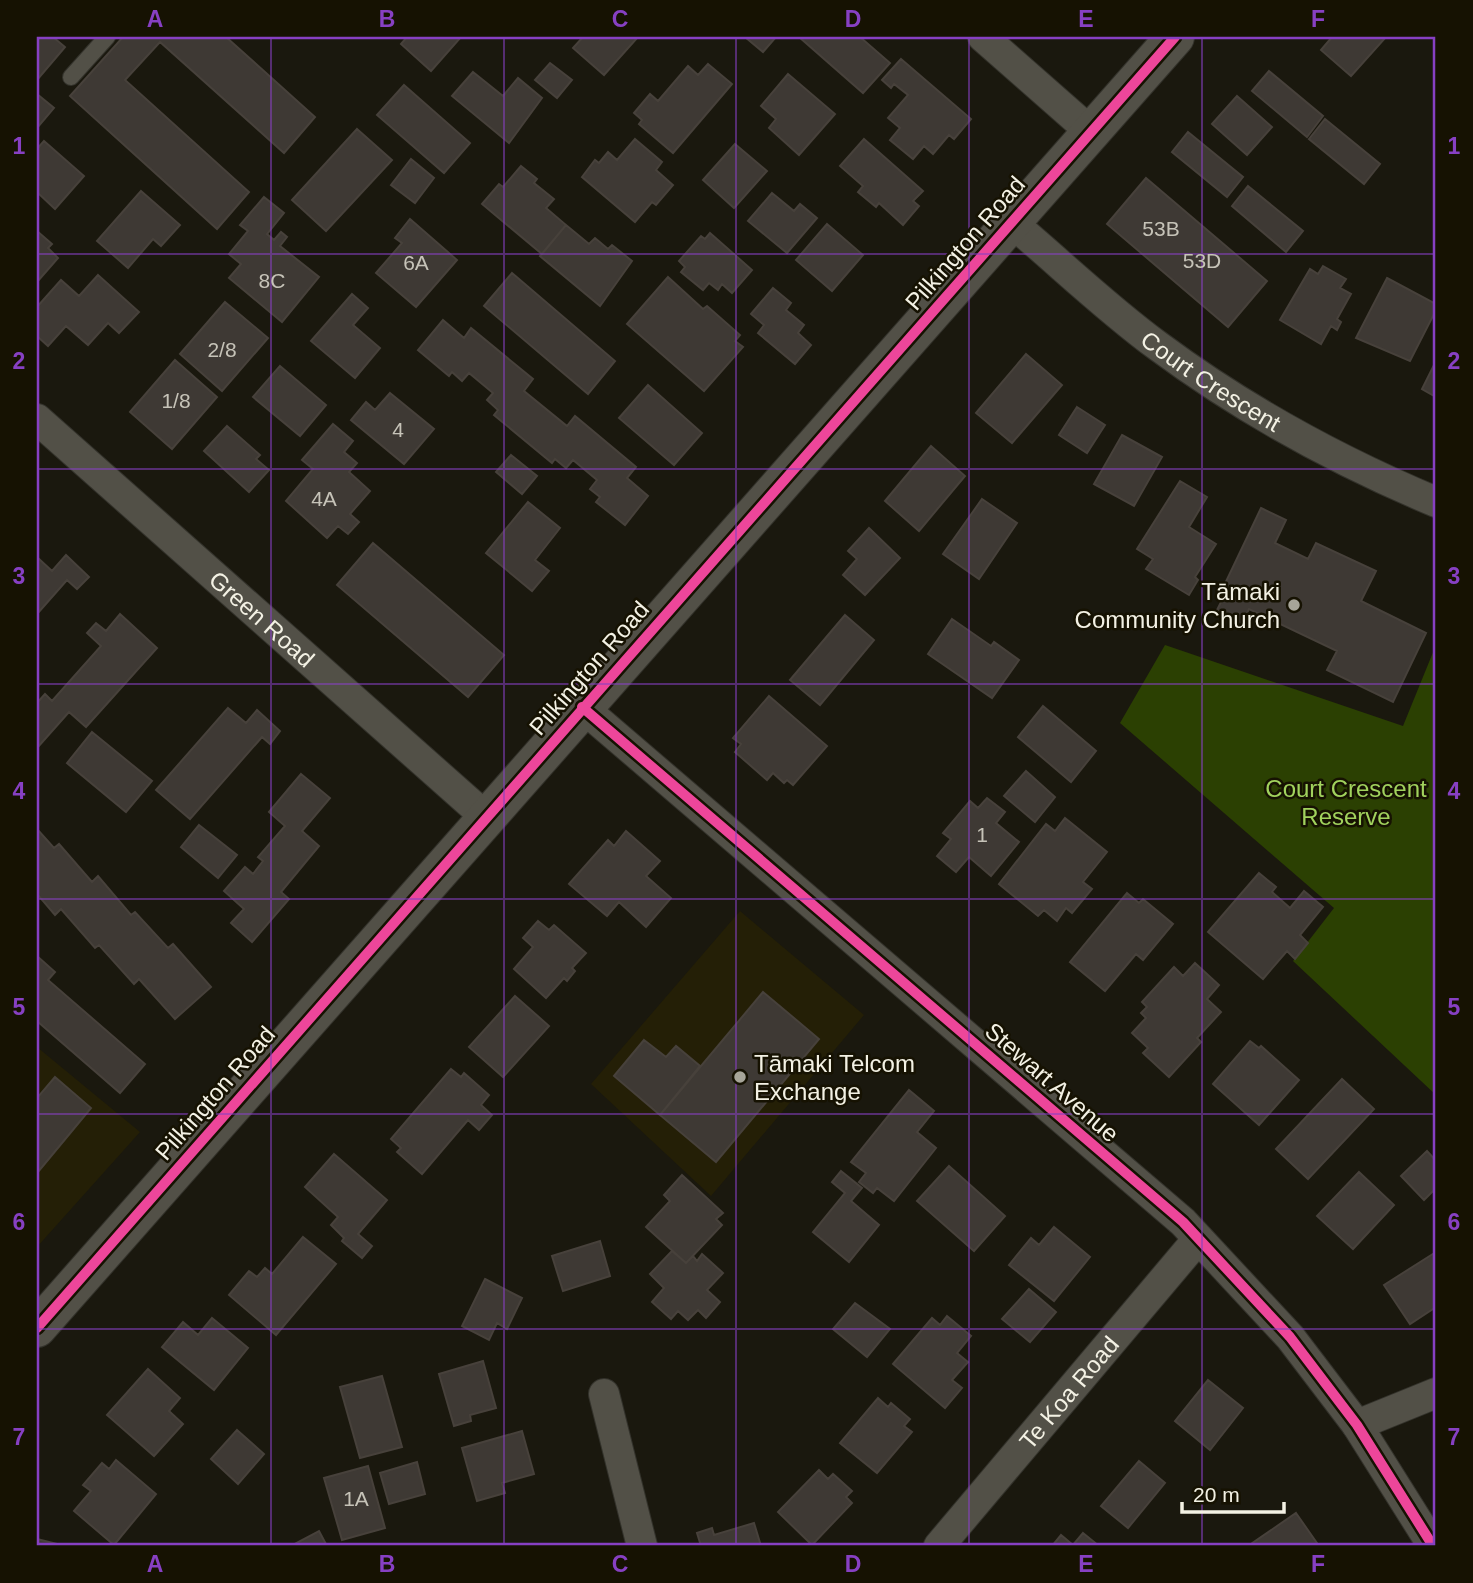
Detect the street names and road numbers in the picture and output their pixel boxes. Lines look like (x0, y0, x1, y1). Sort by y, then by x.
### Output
street label: Pilkington Road (900, 171, 1030, 315)
street label: Court Crescent (1136, 325, 1286, 437)
street label: Green Road (204, 565, 320, 672)
street label: Pilkington Road (524, 596, 654, 740)
street label: Stewart Avenue (980, 1017, 1124, 1147)
street label: Pilkington Road (150, 1021, 280, 1165)
street label: Te Koa Road (1014, 1331, 1124, 1454)

